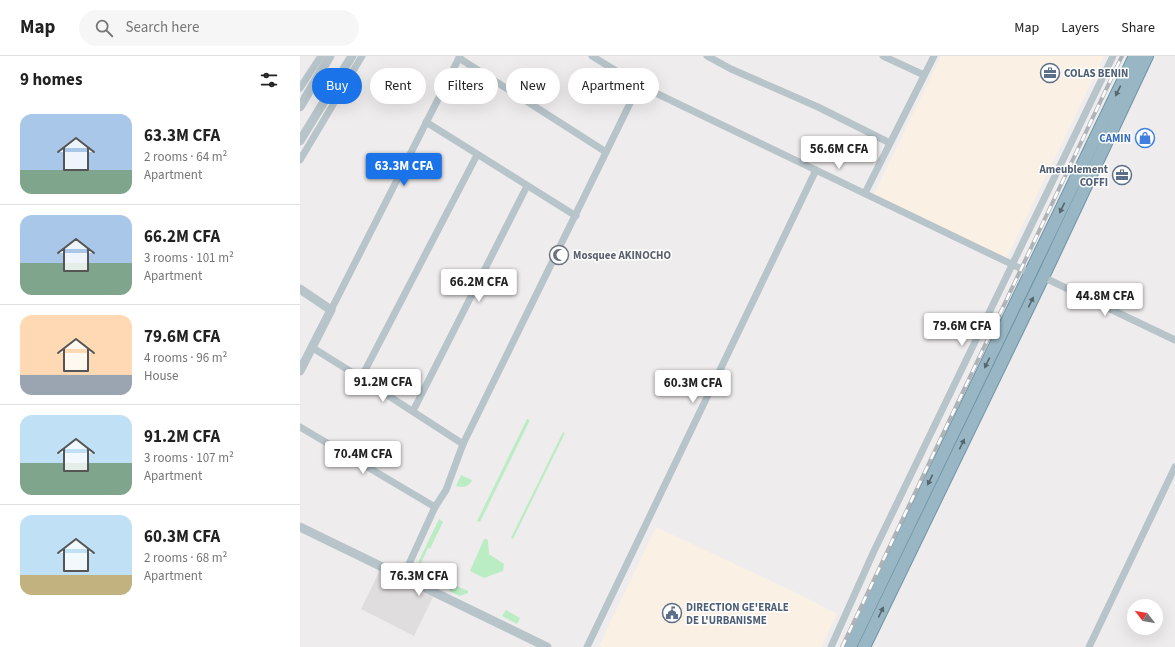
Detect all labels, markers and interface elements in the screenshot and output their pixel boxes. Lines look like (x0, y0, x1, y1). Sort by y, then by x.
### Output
search box (79, 10, 359, 46)
text: Map (20, 14, 55, 41)
icon: search (93, 17, 115, 39)
text: Search here (125, 17, 199, 38)
text: Map (1014, 18, 1039, 38)
text: Layers (1061, 18, 1099, 38)
text: Share (1121, 18, 1155, 38)
office icon: COLAS BENIN (1039, 62, 1061, 84)
place label: COLAS BENIN (1064, 66, 1128, 81)
text: 9 homes (20, 68, 82, 92)
chip: Buy (312, 68, 362, 104)
chip: Rent (370, 68, 426, 104)
chip: Filters (434, 68, 498, 104)
chip: New (506, 68, 560, 104)
chip: Apartment (568, 68, 659, 104)
icon: filters (258, 69, 280, 91)
one-way arrow (1115, 85, 1121, 97)
text: 63.3M CFA (144, 124, 220, 148)
shop icon: CAMIN (1134, 127, 1156, 149)
icon: home (52, 130, 100, 178)
place label: CAMIN (1099, 131, 1131, 146)
pin: 56.6M CFA (793, 136, 885, 170)
text: 56.6M CFA (810, 140, 868, 158)
text: 2 rooms · 64 m² (144, 148, 227, 166)
pin: 63.3M CFA (358, 153, 450, 187)
text: 63.3M CFA (375, 157, 433, 175)
place label: Ameublement COFFI (1039, 162, 1109, 190)
office icon: Ameublement COFFI (1111, 164, 1133, 186)
text: Apartment (144, 166, 202, 184)
one-way arrow (1059, 203, 1065, 214)
text: 66.2M CFA (144, 225, 220, 249)
icon: home (52, 231, 100, 279)
mosque icon: Mosquee AKINOCHO (548, 244, 570, 266)
place label: Mosquee AKINOCHO (573, 248, 671, 263)
text: 3 rooms · 101 m² (144, 249, 234, 267)
text: Apartment (144, 267, 202, 285)
pin: 66.2M CFA (433, 269, 525, 303)
text: 66.2M CFA (450, 273, 508, 291)
pin: 44.8M CFA (1059, 283, 1151, 317)
text: 44.8M CFA (1076, 287, 1134, 305)
one-way arrow (1028, 297, 1034, 308)
pin: 79.6M CFA (916, 313, 1008, 347)
text: 79.6M CFA (933, 317, 991, 335)
text: 79.6M CFA (144, 325, 220, 349)
icon: home (52, 331, 100, 379)
text: 4 rooms · 96 m² (144, 349, 227, 367)
one-way arrow (984, 358, 990, 369)
text: House (144, 367, 179, 385)
pin: 91.2M CFA (337, 369, 429, 403)
pin: 60.3M CFA (647, 370, 739, 404)
text: 91.2M CFA (354, 373, 412, 391)
text: 60.3M CFA (664, 374, 722, 392)
text: 91.2M CFA (144, 425, 220, 449)
icon: home (52, 431, 100, 479)
one-way arrow (959, 439, 965, 450)
pin: 70.4M CFA (317, 441, 409, 475)
text: 70.4M CFA (334, 445, 392, 463)
text: 3 rooms · 107 m² (144, 449, 234, 467)
text: Apartment (144, 467, 202, 485)
one-way arrow (927, 475, 933, 486)
text: 60.3M CFA (144, 525, 220, 549)
icon: home (52, 531, 100, 579)
text: 2 rooms · 68 m² (144, 549, 227, 567)
pin: 76.3M CFA (373, 563, 465, 597)
text: Apartment (144, 567, 202, 585)
text: 76.3M CFA (390, 567, 448, 585)
north arrow (1127, 599, 1163, 635)
map controls (1127, 599, 1163, 635)
place label: DIRECTION GE'ERALE DE L'URBANISME (686, 600, 789, 628)
public building icon: DIRECTION GE'ERALE DE L'URBANISME (661, 602, 683, 624)
one-way arrow (878, 606, 884, 618)

